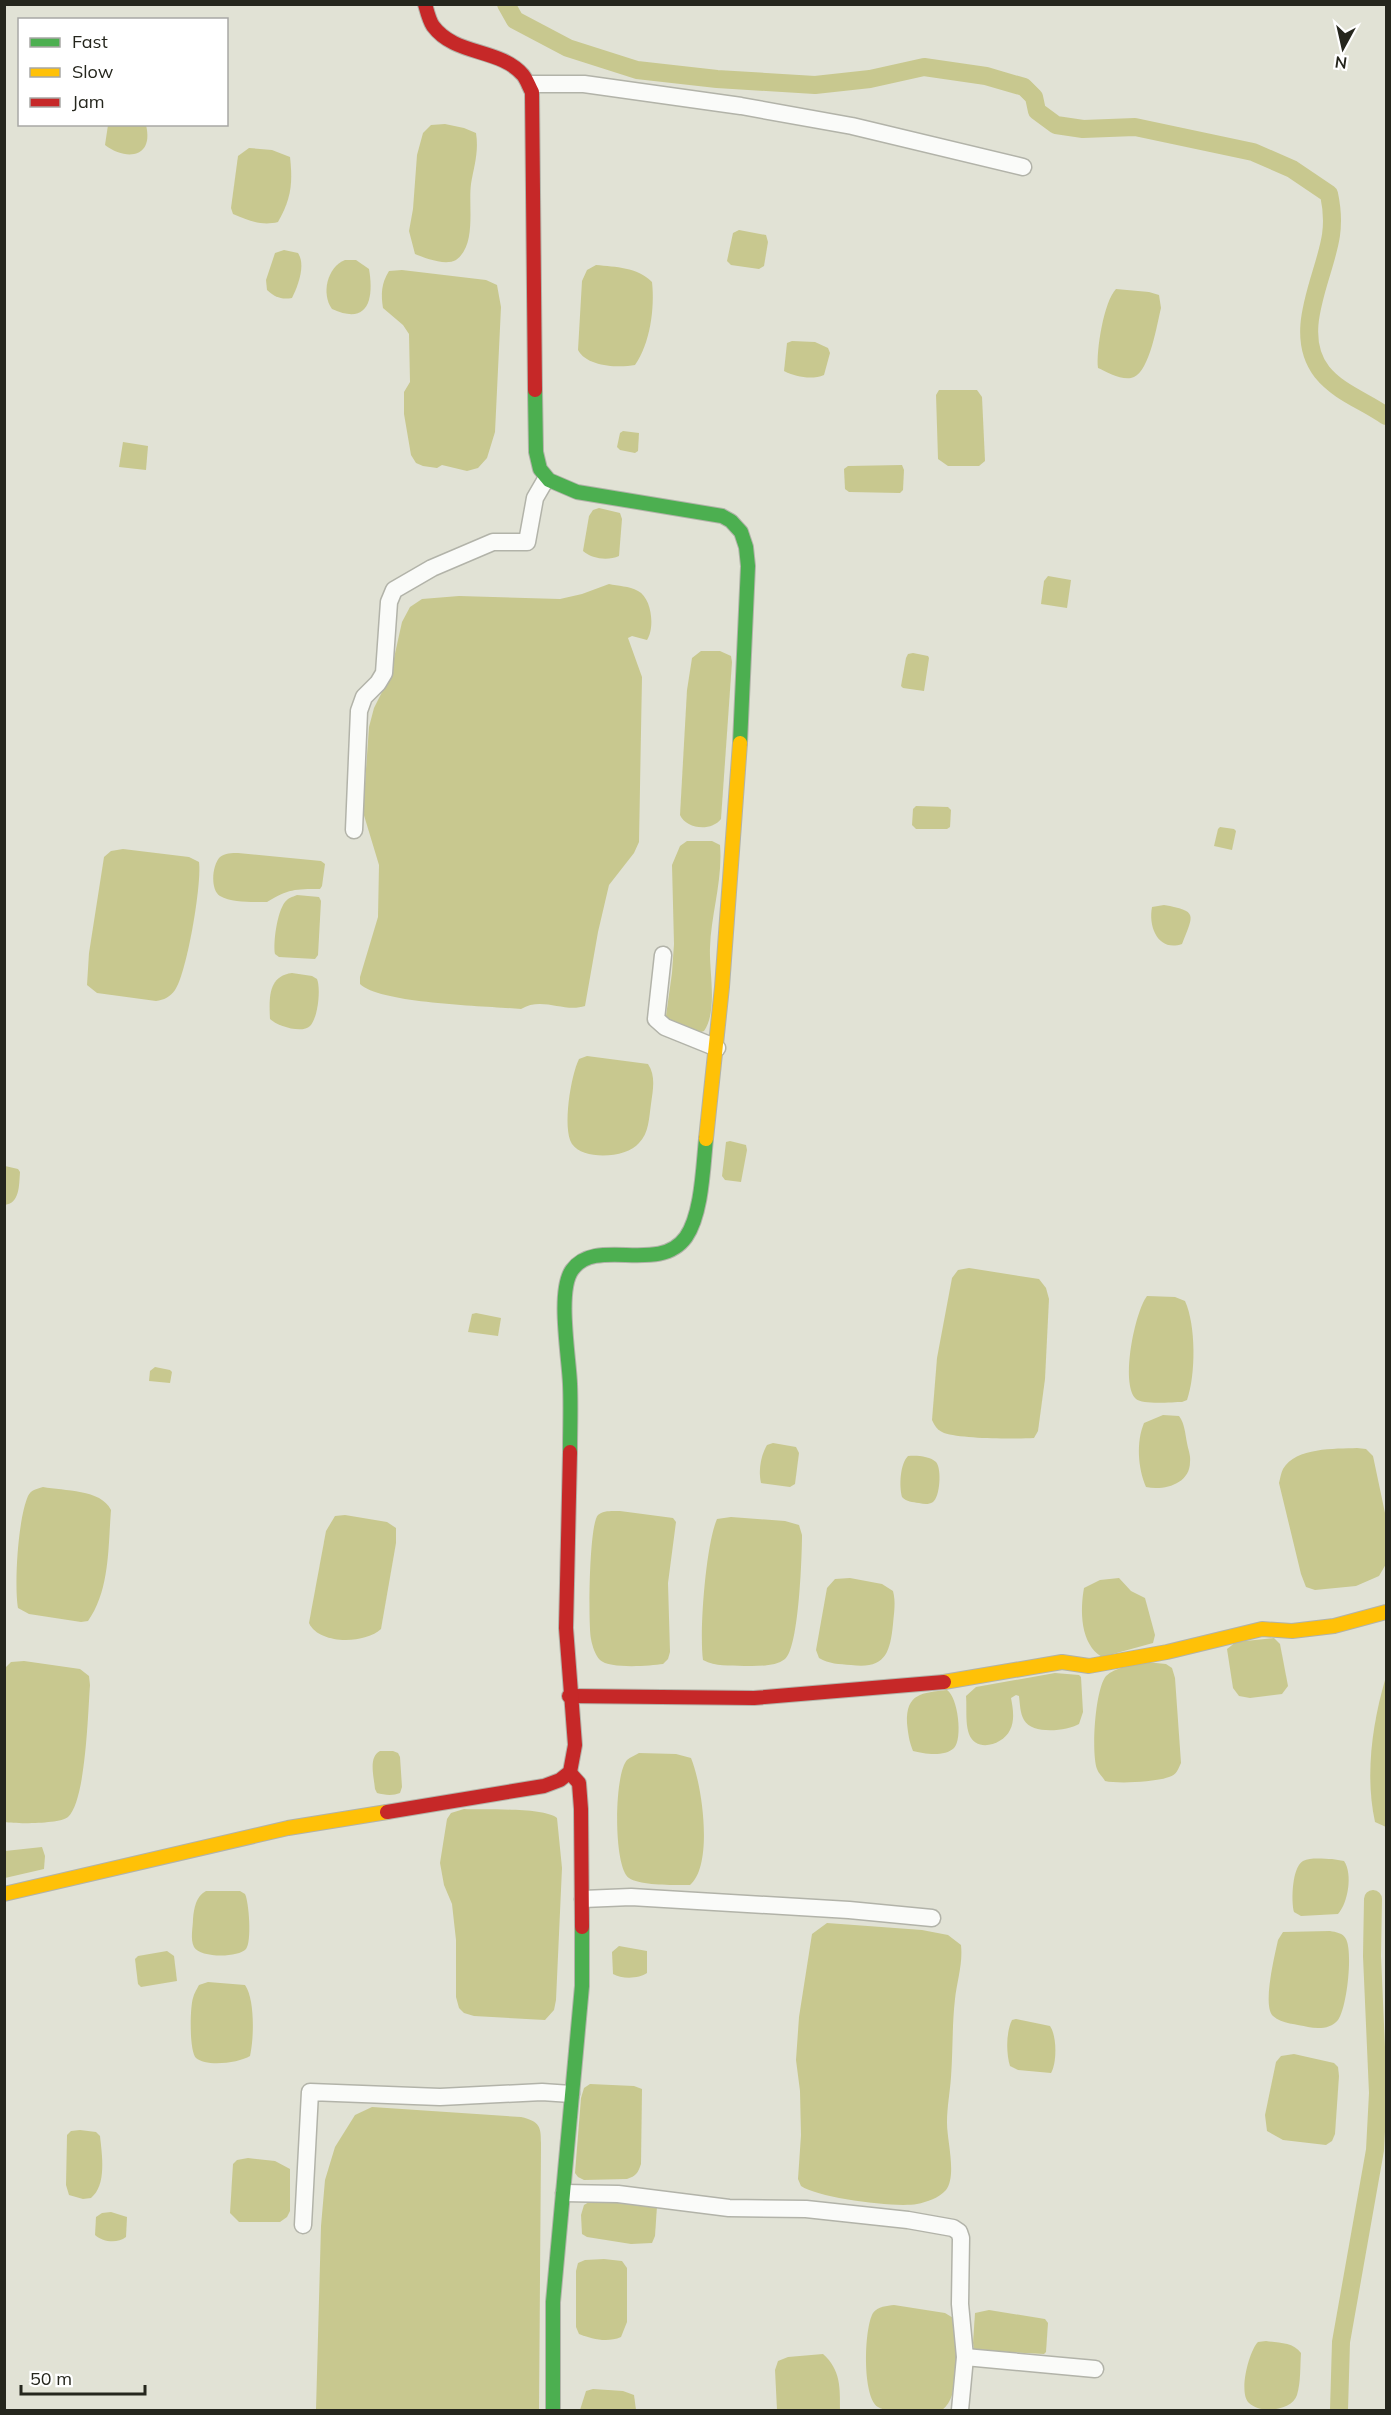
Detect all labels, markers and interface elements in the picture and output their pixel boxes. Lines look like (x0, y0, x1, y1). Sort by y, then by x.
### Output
legend (18, 18, 228, 126)
north arrow (1313, 18, 1373, 78)
text: Fast (72, 30, 108, 53)
text: N (1334, 52, 1348, 74)
text: Slow (72, 60, 114, 83)
text: Jam (72, 90, 105, 113)
scale bar (21, 2358, 146, 2396)
text: 50 m (30, 2367, 72, 2390)

